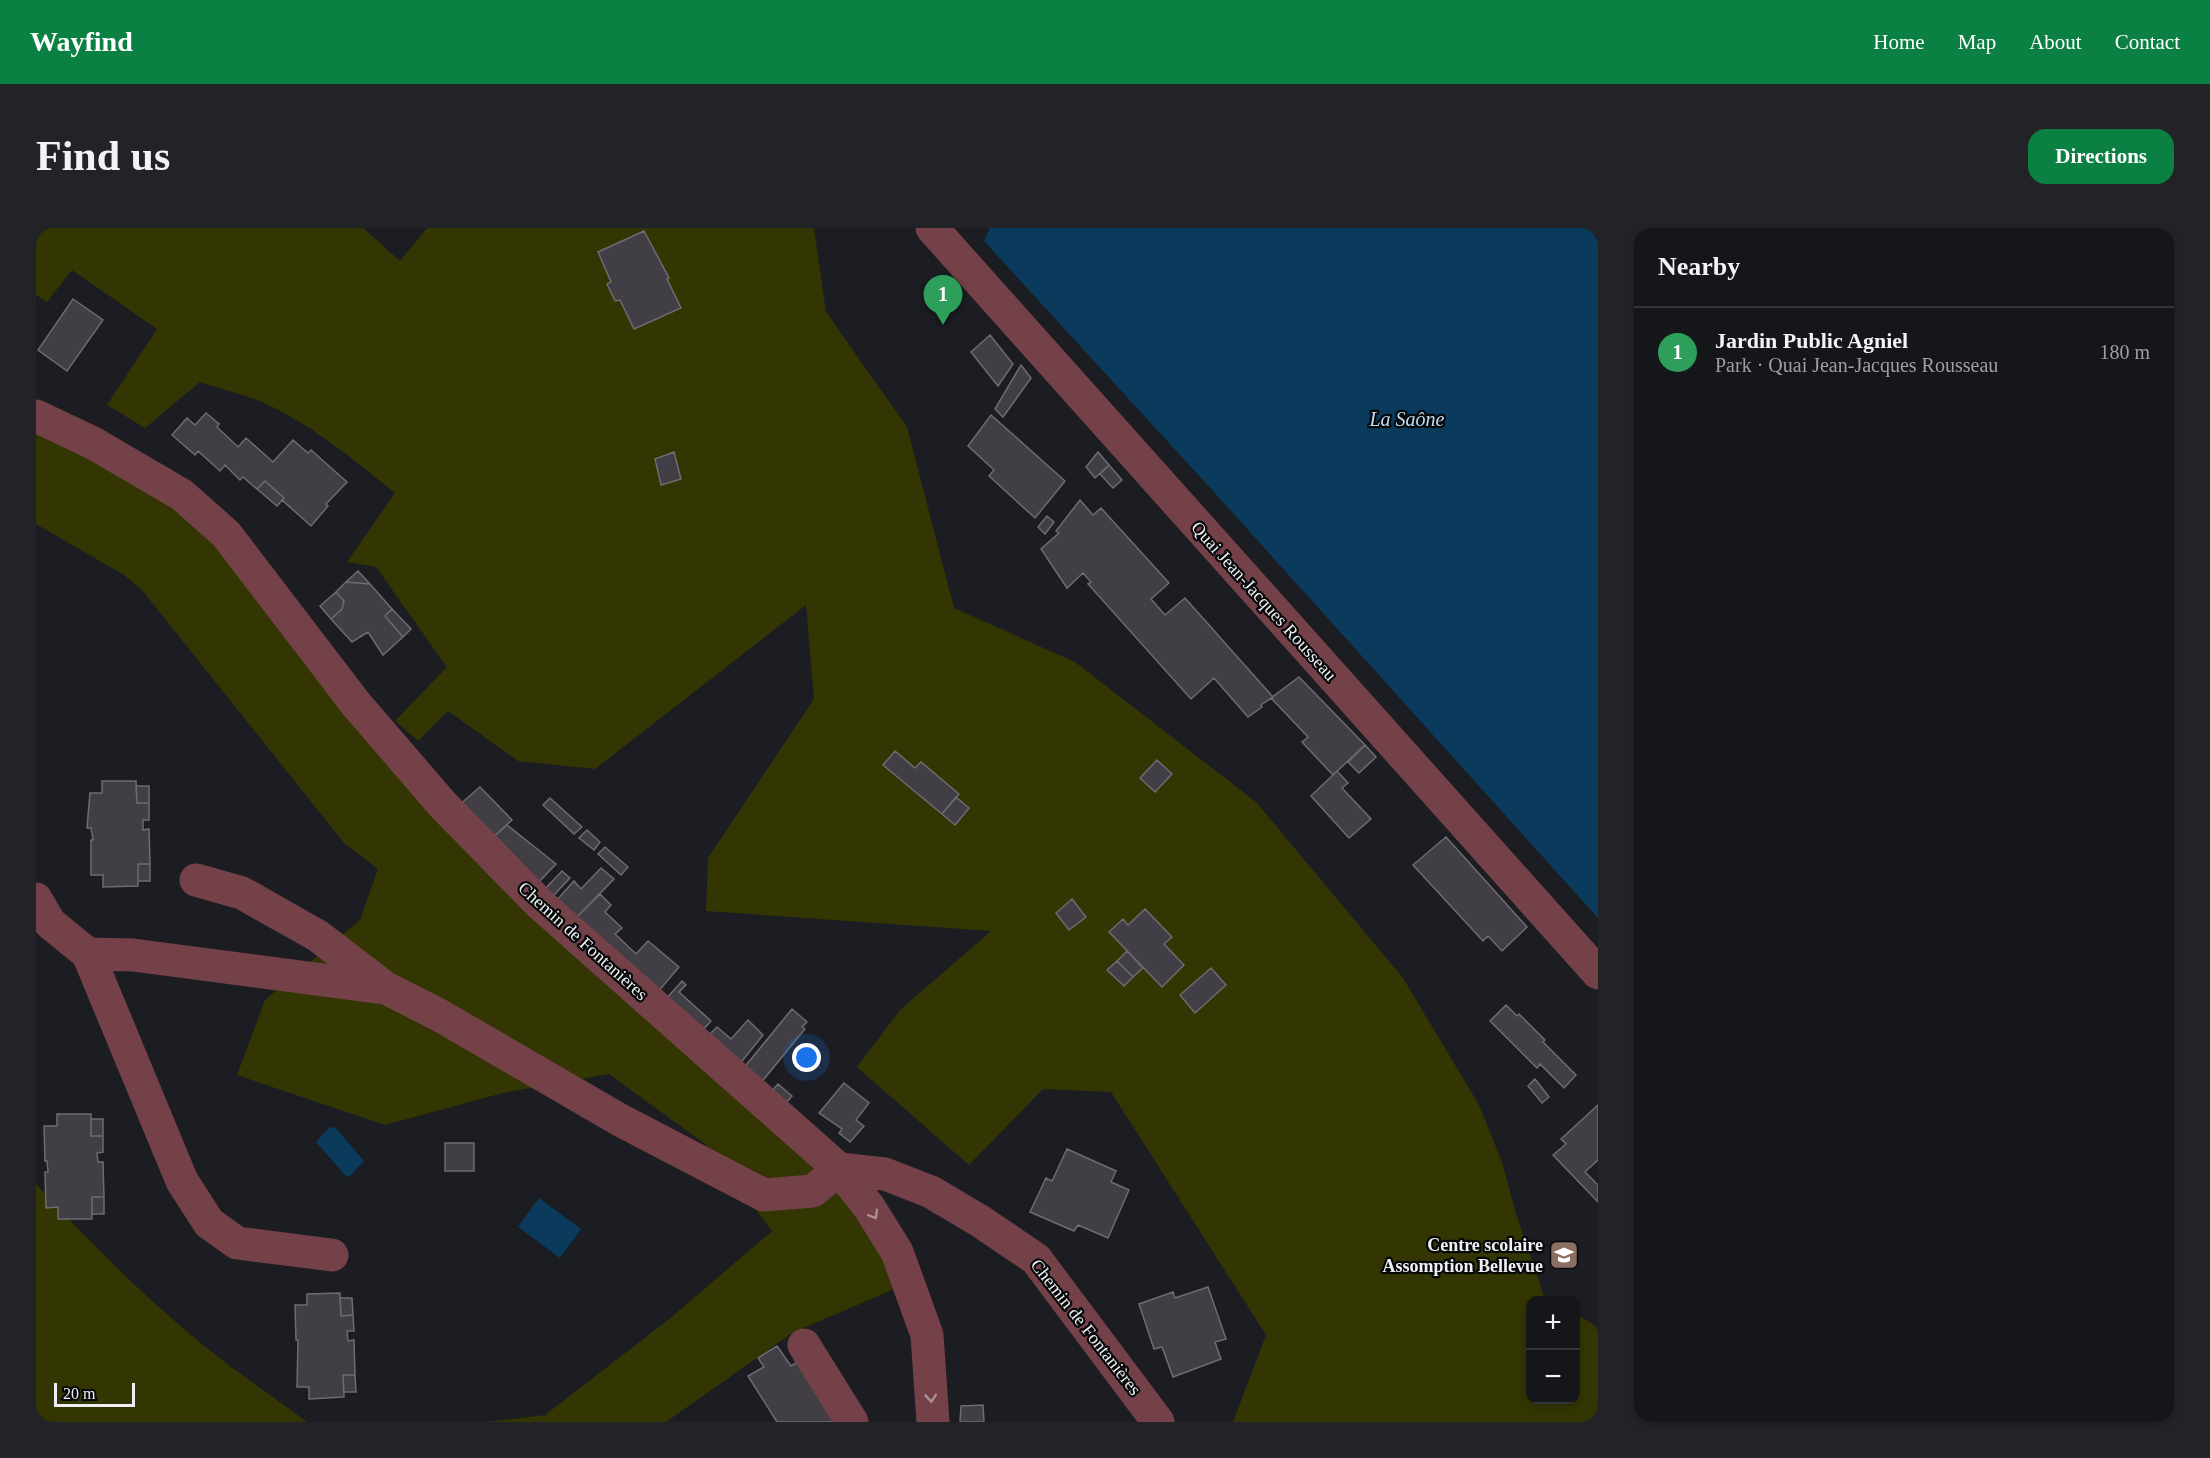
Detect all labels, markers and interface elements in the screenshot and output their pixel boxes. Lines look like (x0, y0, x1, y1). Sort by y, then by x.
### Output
text: Wayfind (30, 26, 133, 57)
text: Home (1873, 30, 1925, 54)
text: Map (1958, 30, 1996, 54)
text: About (2029, 30, 2082, 54)
text: Contact (2115, 30, 2180, 54)
button: Directions (2028, 129, 2174, 184)
text: Find us (36, 133, 170, 179)
text: Nearby (1658, 252, 1740, 281)
pin: 1 (924, 276, 962, 325)
text: Jardin Public Agniel (1715, 328, 1908, 353)
text: 1 (1673, 341, 1683, 363)
text: 180 m (2099, 341, 2150, 363)
text: Park · Quai Jean-Jacques Rousseau (1715, 354, 1998, 376)
water label: La Saône (1369, 408, 1445, 430)
street label: Quai Jean-Jacques Rousseau (1187, 517, 1341, 685)
street label: Chemin de Fontanières (514, 878, 652, 1004)
your location (792, 1043, 821, 1072)
one-way arrow (867, 1209, 879, 1219)
place label: Centre scolaire Assomption Bellevue (1382, 1235, 1543, 1276)
school or university icon: Centre scolaire Assomption Bellevue (1548, 1239, 1580, 1271)
street label: Chemin de Fontanières (1027, 1255, 1145, 1399)
map controls (1526, 1296, 1580, 1404)
button: + (1526, 1296, 1580, 1350)
button: − (1526, 1350, 1580, 1404)
scale bar (54, 1380, 135, 1408)
text: 20 m (63, 1385, 95, 1402)
one-way arrow (924, 1394, 937, 1403)

